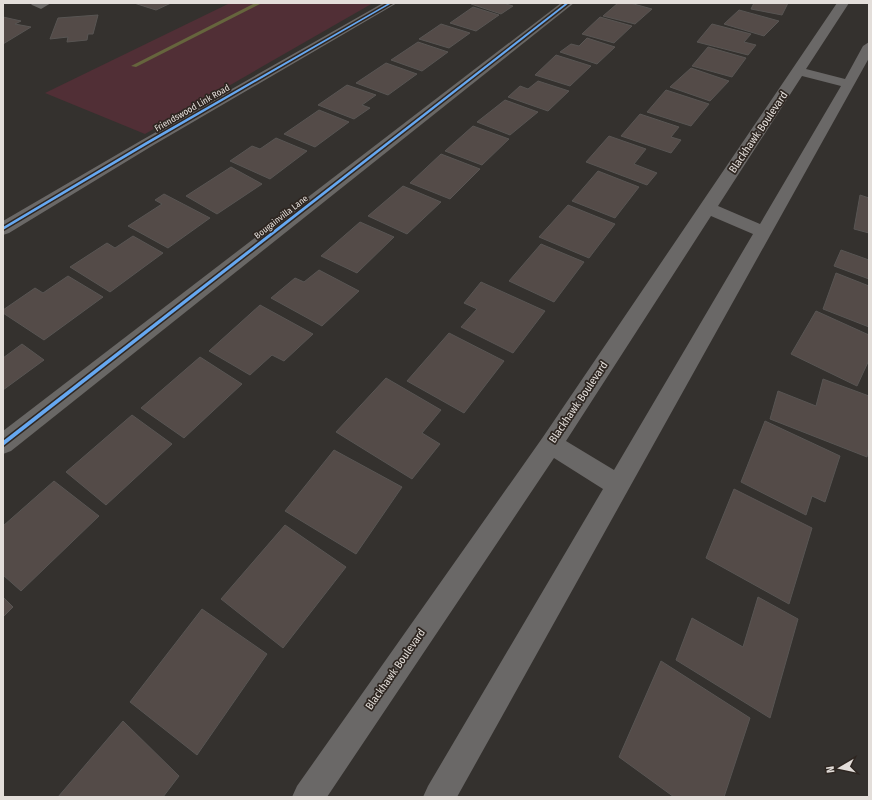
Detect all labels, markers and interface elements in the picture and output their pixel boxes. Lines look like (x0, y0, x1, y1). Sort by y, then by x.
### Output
street label: Friendswood Link Road (153, 82, 231, 134)
street label: Blackhawk Boulevard (726, 89, 791, 176)
street label: Bougainvilla Lane (252, 193, 310, 241)
street label: Blackhawk Boulevard (546, 359, 611, 446)
street label: Blackhawk Boulevard (363, 626, 428, 712)
north arrow (820, 748, 860, 788)
text: N (824, 765, 838, 774)

